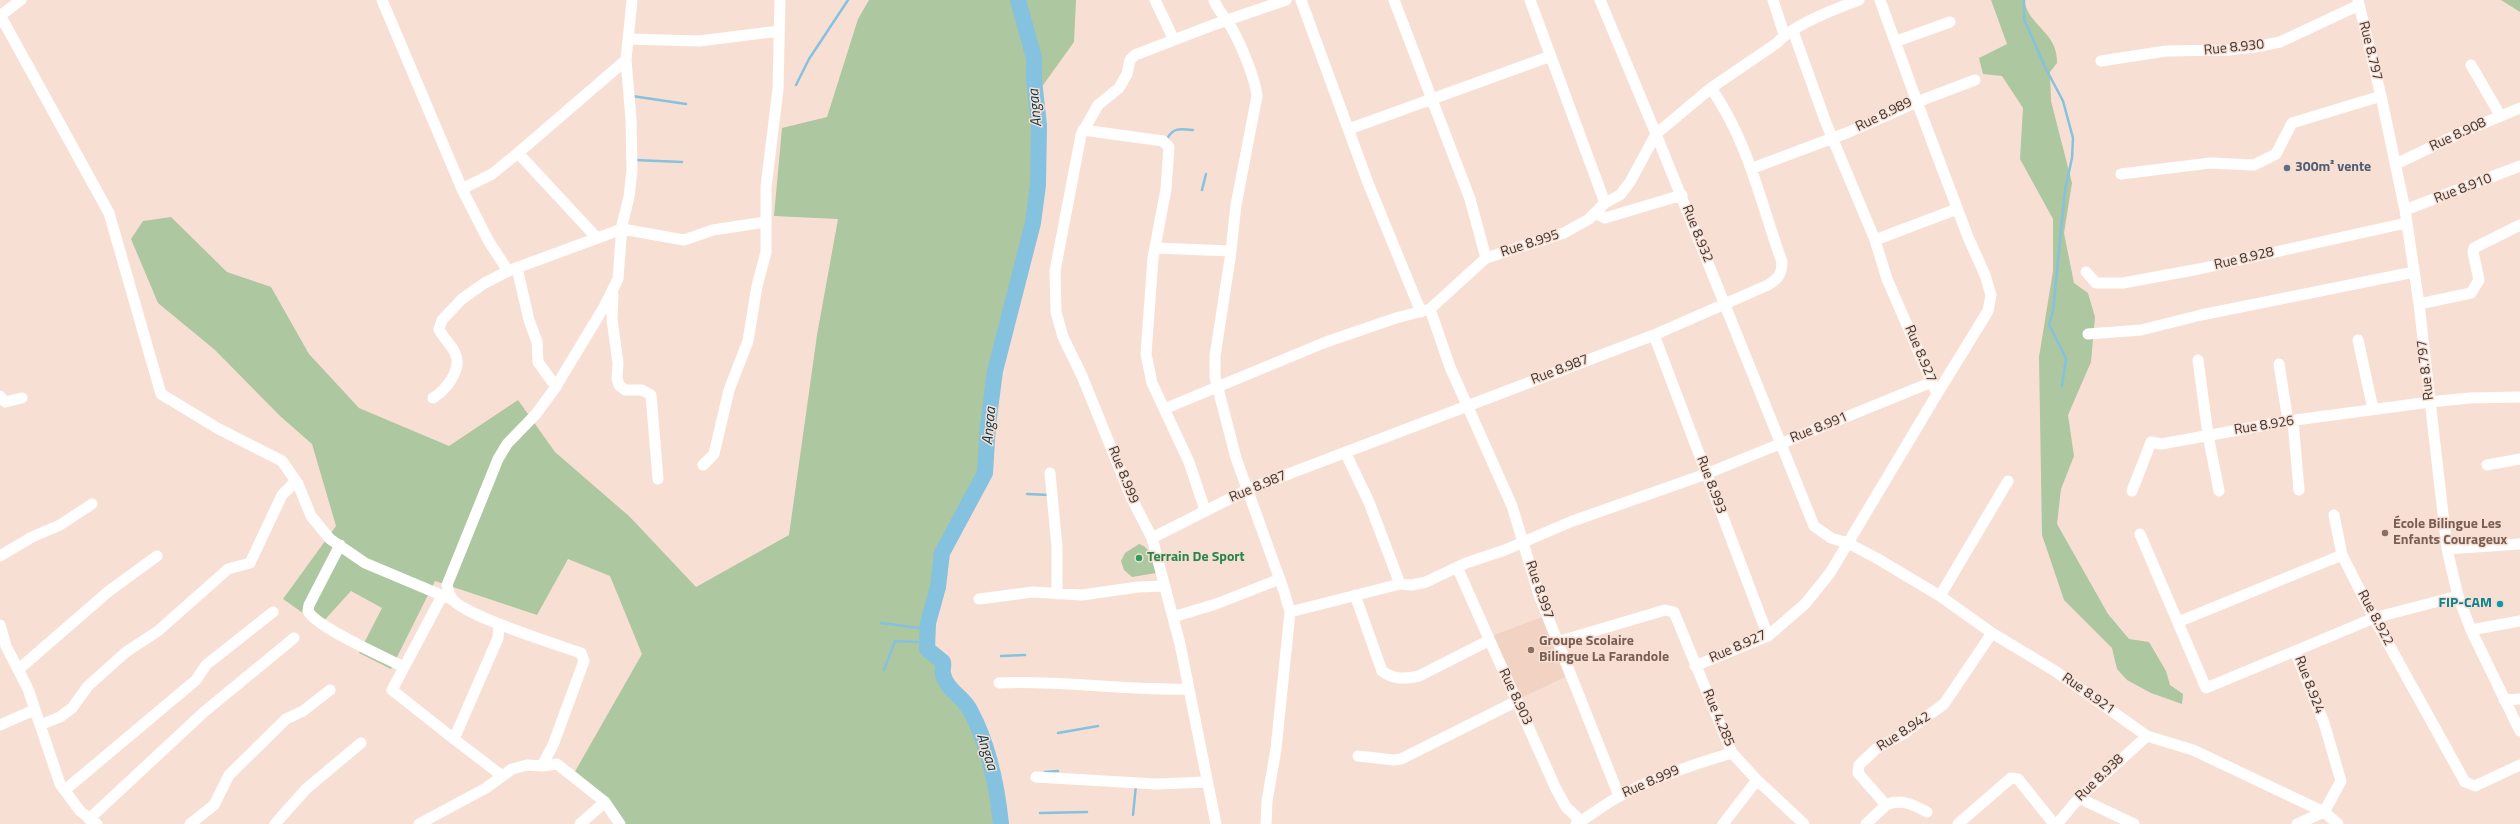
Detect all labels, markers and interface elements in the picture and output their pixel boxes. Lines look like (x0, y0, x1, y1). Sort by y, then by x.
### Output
street label: Rue 8.797 (2355, 20, 2385, 82)
street label: Rue 8.930 (2203, 36, 2265, 60)
water label: Angaa (1025, 88, 1047, 128)
street label: Rue 8.989 (1853, 94, 1915, 136)
street label: Rue 8.908 (2427, 115, 2489, 155)
place label: 300m² vente (2295, 160, 2371, 176)
marker: 300m² vente (2282, 163, 2292, 173)
street label: Rue 8.910 (2432, 170, 2494, 208)
street label: Rue 8.932 (1678, 203, 1716, 265)
street label: Rue 8.995 (1499, 227, 1561, 261)
street label: Rue 8.928 (2213, 244, 2275, 274)
street label: Rue 8.927 (1900, 323, 1940, 385)
street label: Rue 8.797 (2414, 339, 2438, 401)
street label: Rue 8.987 (1529, 351, 1591, 389)
water label: Angaa (979, 406, 1001, 446)
street label: Rue 8.991 (1788, 409, 1850, 447)
street label: Rue 8.926 (2233, 413, 2295, 439)
street label: Rue 8.999 (1104, 444, 1142, 506)
street label: Rue 8.993 (1692, 454, 1730, 516)
street label: Rue 8.987 (1227, 467, 1289, 507)
place label: École Bilingue Les Enfants Courageux (2393, 517, 2507, 550)
marker: École Bilingue Les Enfants Courageux (2380, 528, 2390, 538)
place label: Terrain De Sport (1147, 550, 1245, 566)
marker: Terrain De Sport (1134, 553, 1144, 563)
street label: Rue 8.997 (1521, 559, 1557, 621)
street label: Rue 8.922 (2353, 587, 2397, 649)
place label: FIP-CAM (2439, 596, 2492, 612)
marker: FIP-CAM (2495, 599, 2505, 609)
street label: Rue 8.927 (1707, 627, 1769, 667)
place label: Groupe Scolaire Bilingue La Farandole (1539, 634, 1669, 666)
marker: Groupe Scolaire Bilingue La Farandole (1526, 645, 1536, 655)
street label: Rue 8.924 (2290, 654, 2328, 716)
street label: Rue 8.903 (1495, 666, 1535, 728)
street label: Rue 8.921 (2058, 670, 2118, 718)
street label: Rue 4.285 (1698, 687, 1738, 749)
street label: Rue 8.942 (1874, 708, 1934, 756)
water label: Angaa (972, 731, 1000, 773)
street label: Rue 8.938 (2072, 751, 2128, 805)
street label: Rue 8.999 (1620, 762, 1682, 802)

